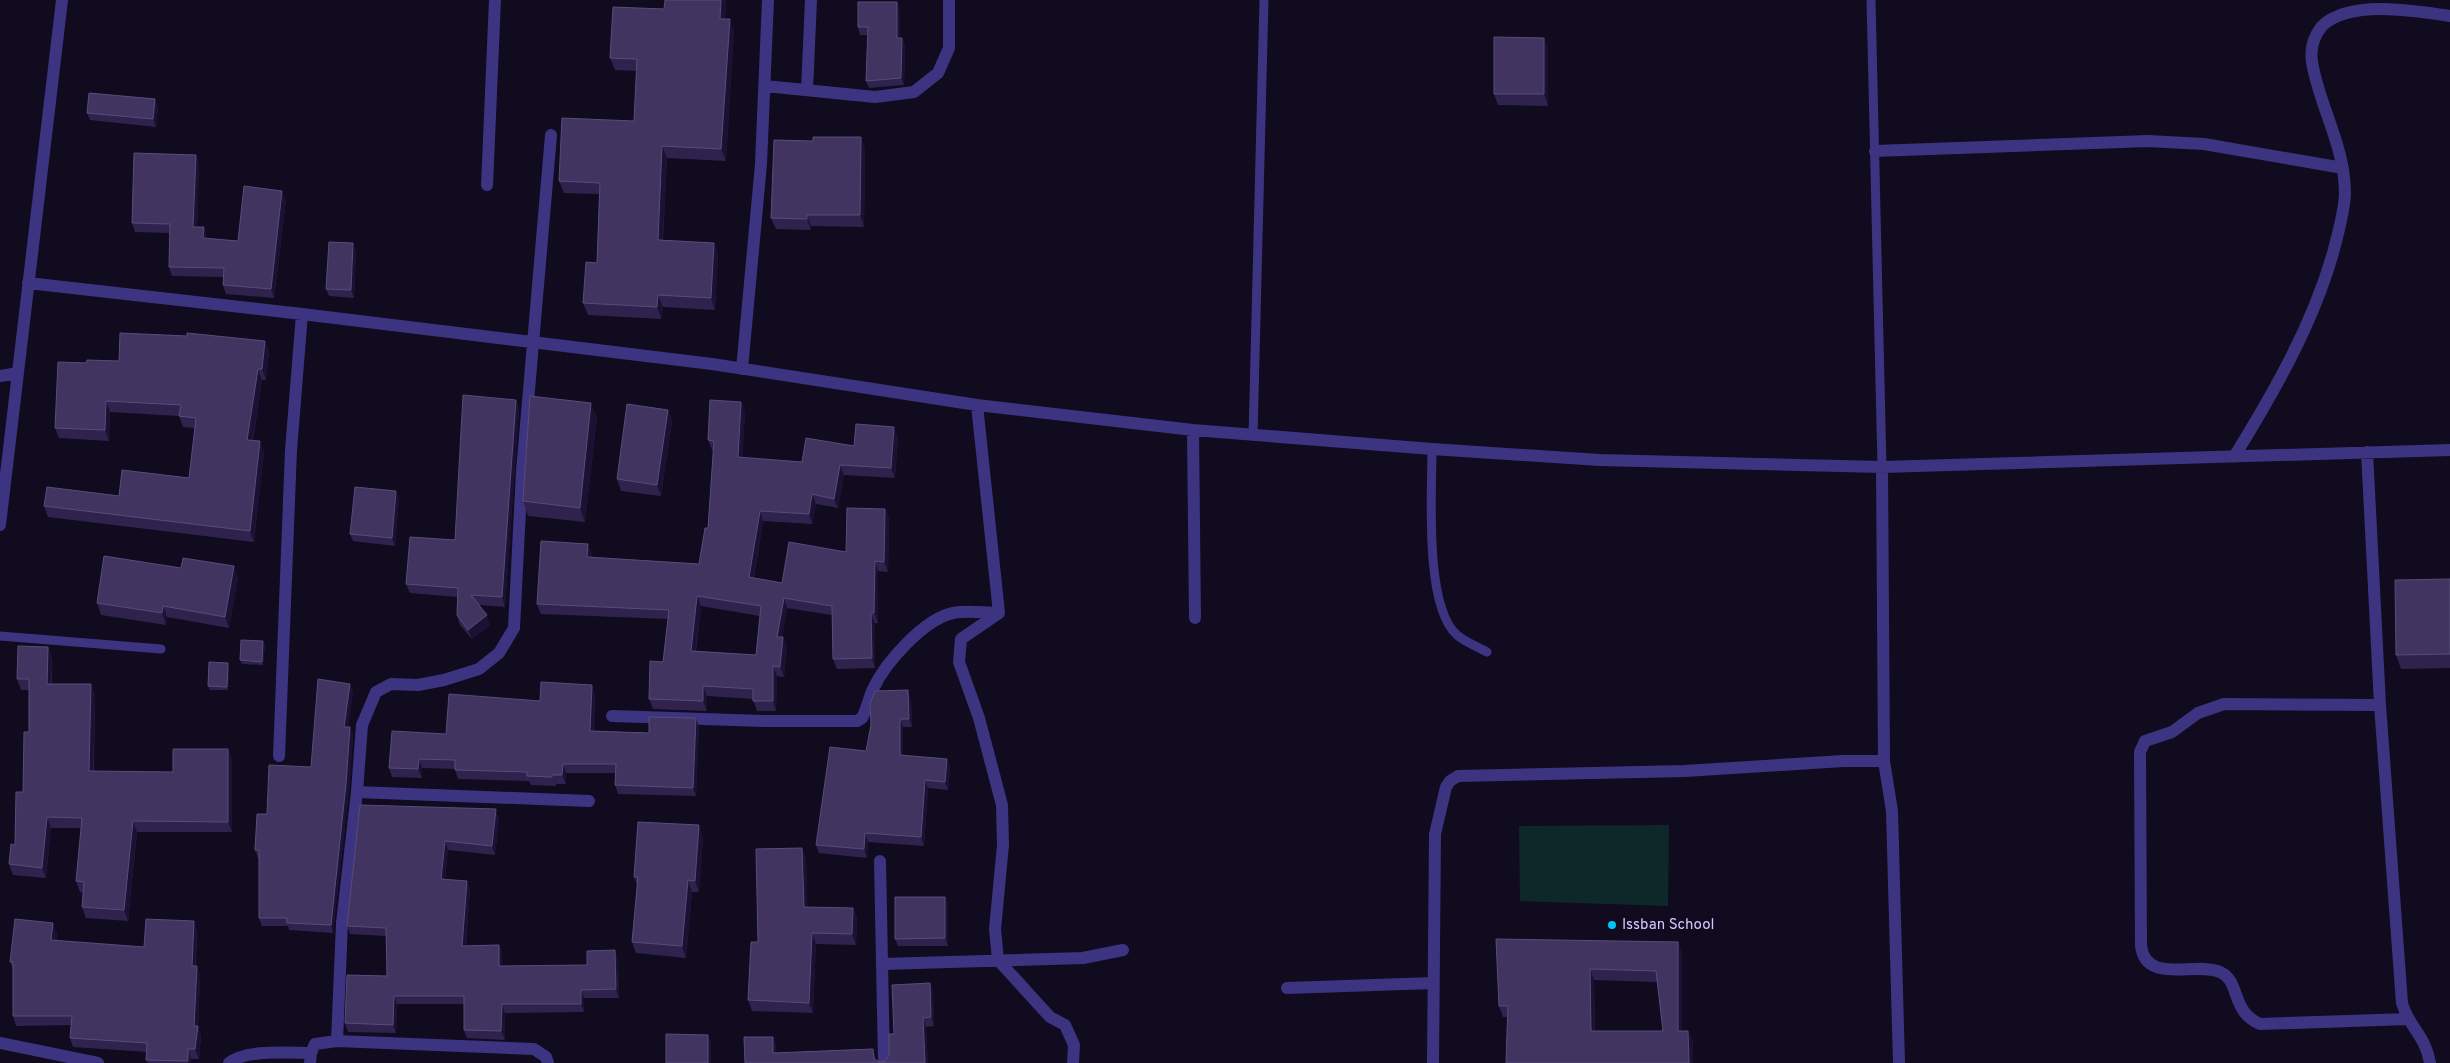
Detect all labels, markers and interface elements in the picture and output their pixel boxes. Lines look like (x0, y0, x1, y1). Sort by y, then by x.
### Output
place label: Issban School (1622, 916, 1715, 935)
marker: Issban School (1606, 919, 1618, 931)

